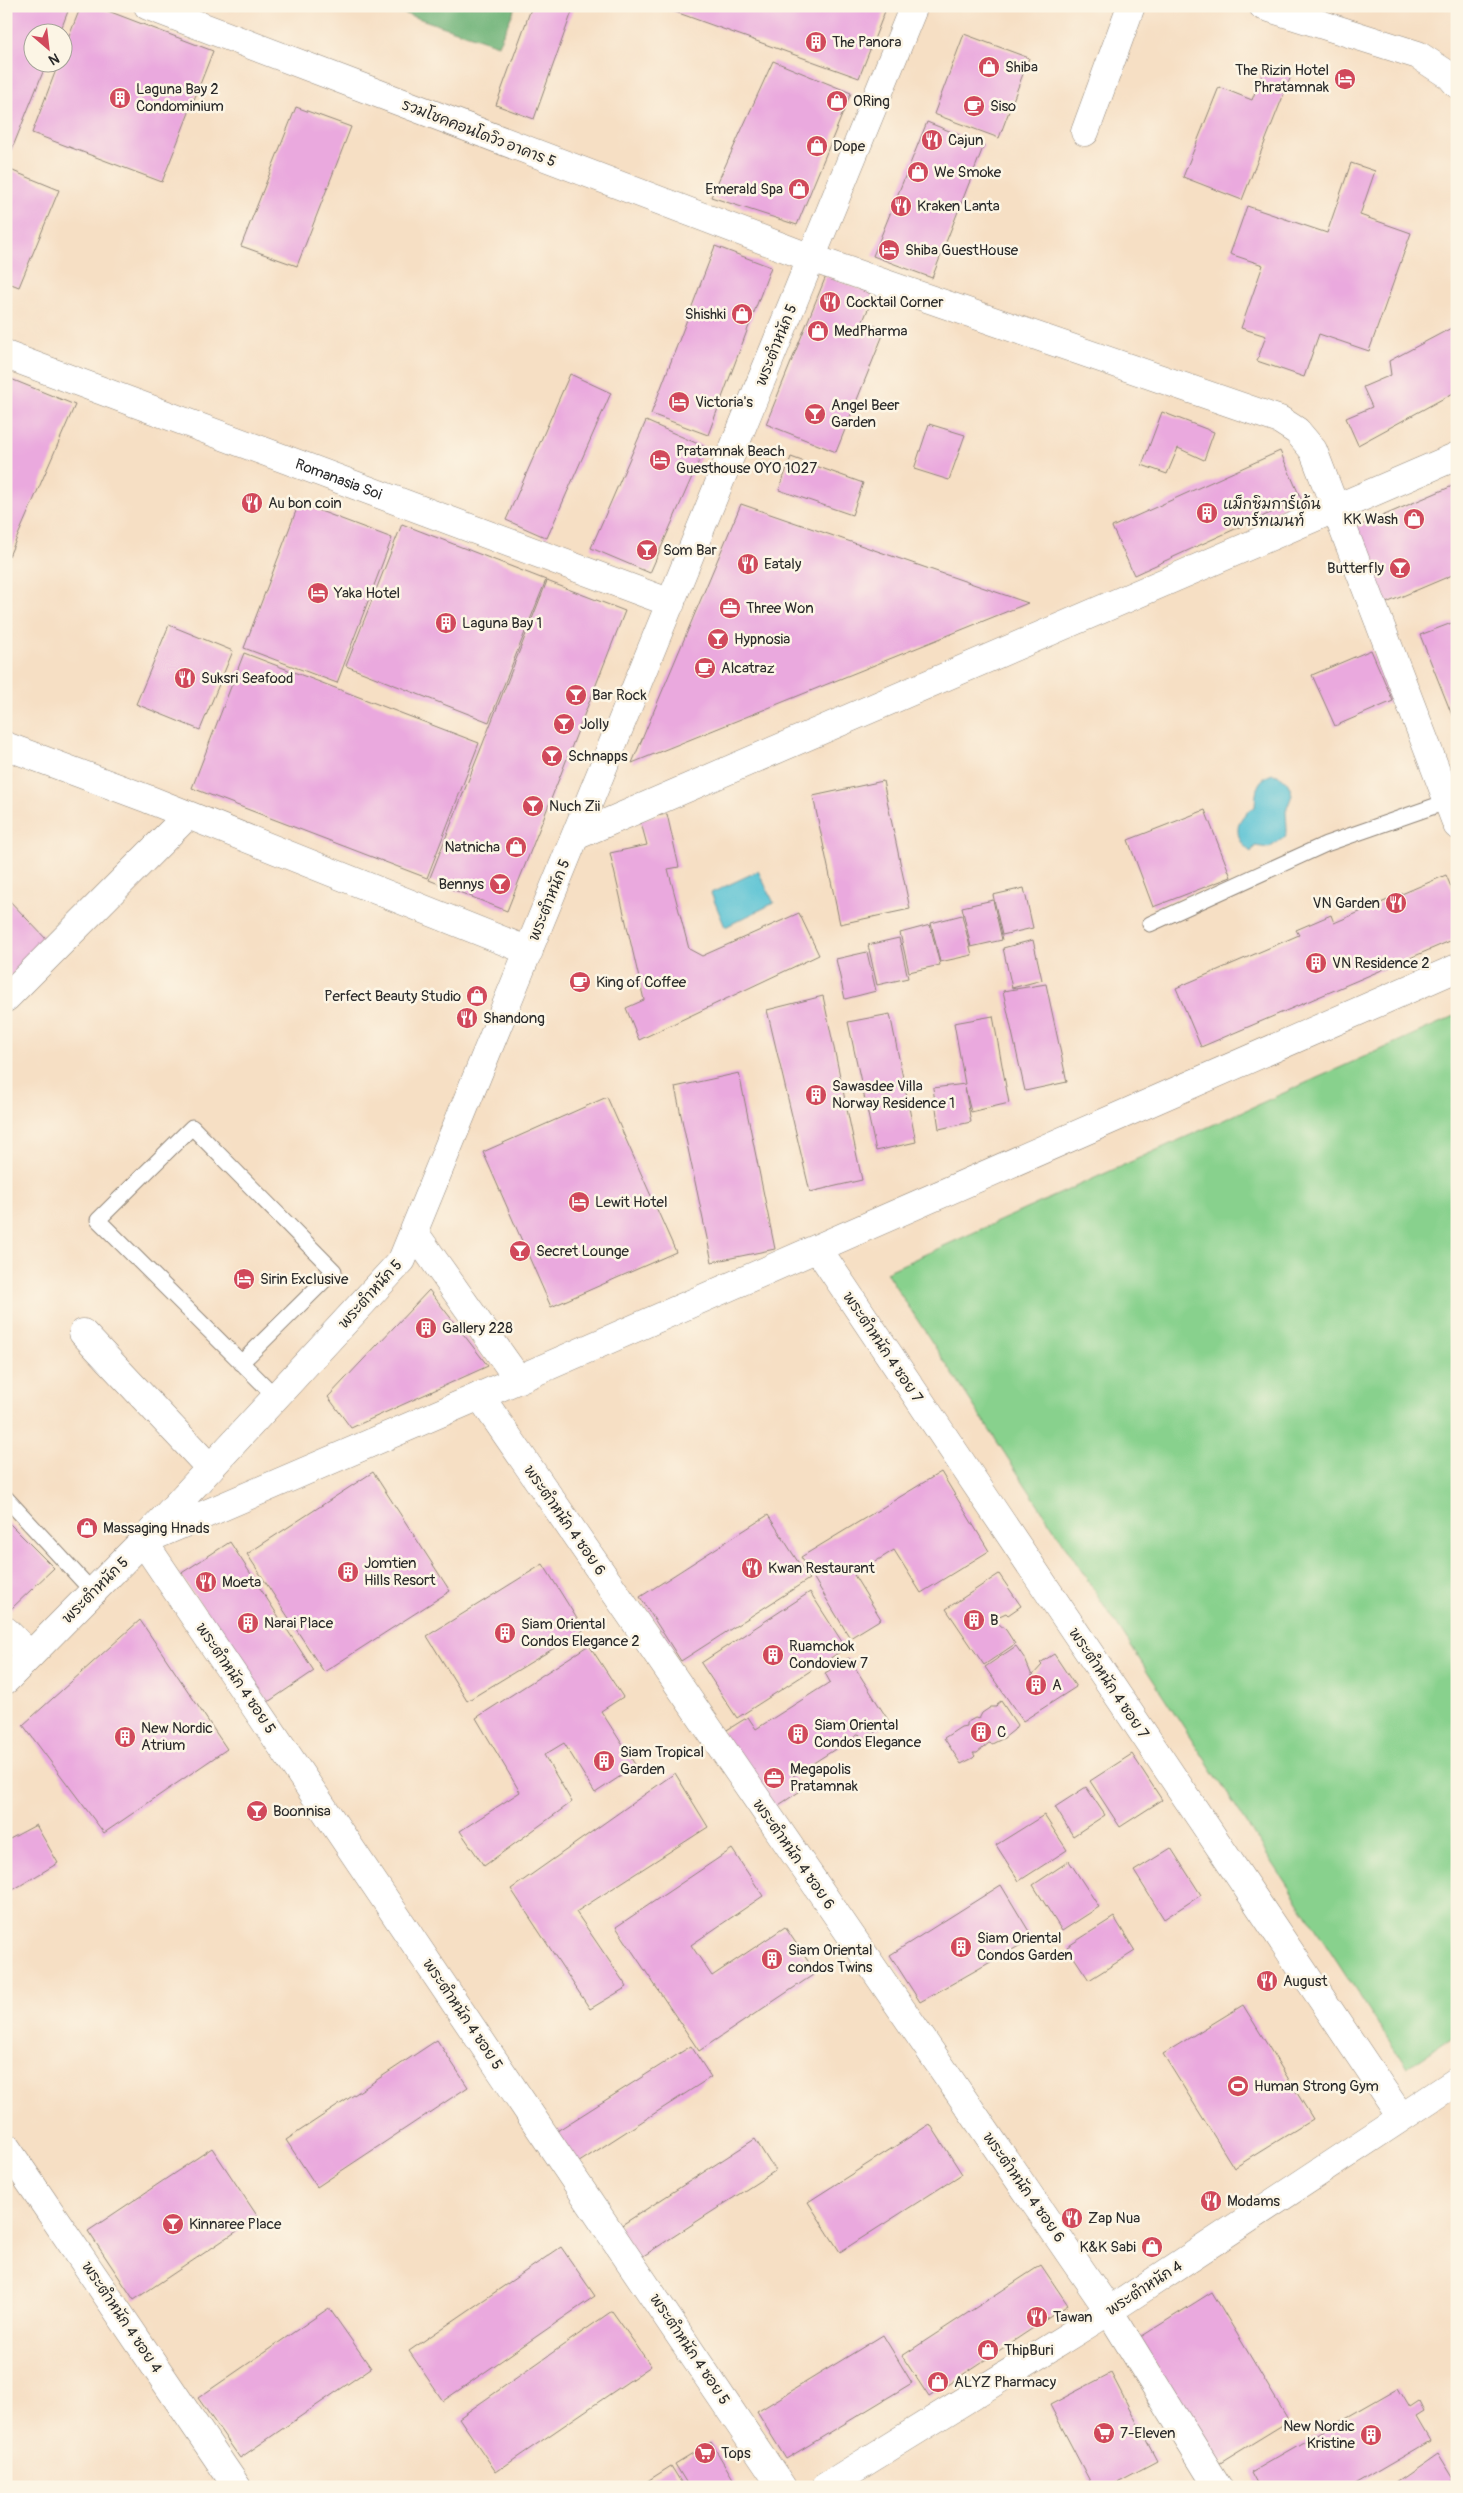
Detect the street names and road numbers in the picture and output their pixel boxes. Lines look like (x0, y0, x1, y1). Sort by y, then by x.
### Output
street label: รวมโชคคอนโดวิว อาคาร 5 (399, 94, 559, 172)
street label: พระตำหนัก 5 (751, 301, 802, 389)
street label: Romanasia Soi (293, 455, 385, 504)
street label: พระตำหนัก 5 (524, 856, 575, 944)
street label: พระตำหนัก 5 (334, 1256, 406, 1333)
street label: พระตำหนัก 4 ซอย 7 (838, 1288, 927, 1406)
street label: พระตำหนัก 4 ซอย 6 (519, 1461, 610, 1579)
street label: พระตำหนัก 5 (58, 1553, 133, 1628)
street label: พระตำหนัก 4 ซอย 5 (191, 1619, 280, 1737)
street label: พระตำหนัก 4 ซอย 7 (1064, 1624, 1153, 1742)
street label: พระตำหนัก 4 ซอย 6 (748, 1795, 839, 1913)
street label: พระตำหนัก 4 ซอย 5 (418, 1955, 507, 2073)
street label: พระตำหนัก 4 ซอย 6 (978, 2128, 1069, 2246)
street label: พระตำหนัก 4 (1103, 2257, 1186, 2320)
street label: พระตำหนัก 4 ซอย 4 (77, 2258, 166, 2377)
street label: พระตำหนัก 4 ซอย 5 (645, 2290, 734, 2408)

